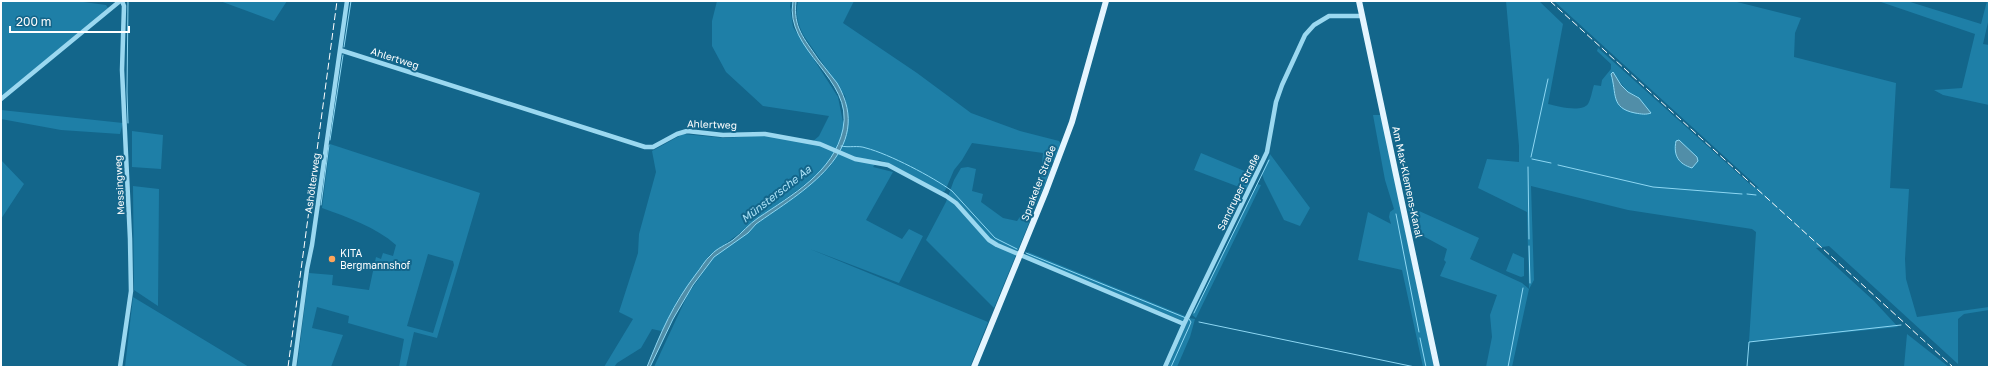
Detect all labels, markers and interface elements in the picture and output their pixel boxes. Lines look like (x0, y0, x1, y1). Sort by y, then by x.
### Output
scale bar (10, 8, 129, 34)
text: 200 m (16, 14, 51, 29)
street label: Ahlertweg (369, 45, 421, 71)
street label: Ahlertweg (687, 117, 737, 131)
street label: Am Max-Klemens-Kanal (1390, 125, 1426, 239)
street label: Sprakeler Straße (1018, 143, 1058, 222)
street label: Sandruper Straße (1214, 151, 1262, 232)
street label: Ashölterweg (302, 152, 322, 214)
street label: Messingweg (111, 155, 127, 215)
water label: Münstersche Aa (738, 162, 814, 225)
place label: KITA Bergmannshof (340, 247, 411, 271)
marker: KITA Bergmannshof (327, 254, 337, 264)

